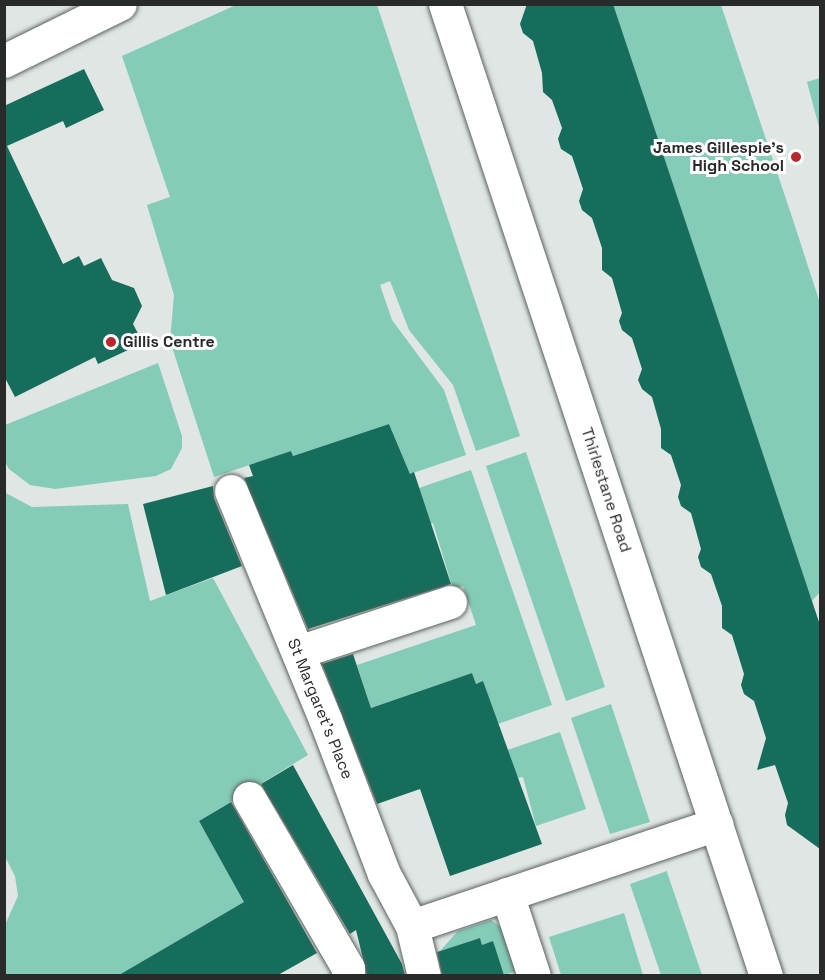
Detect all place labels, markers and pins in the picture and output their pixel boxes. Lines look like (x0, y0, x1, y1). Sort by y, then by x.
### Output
place label: James Gillespie's High School (653, 138, 784, 176)
marker: James Gillespie's High School (789, 150, 803, 164)
place label: Gillis Centre (123, 332, 215, 352)
marker: Gillis Centre (104, 335, 118, 349)

